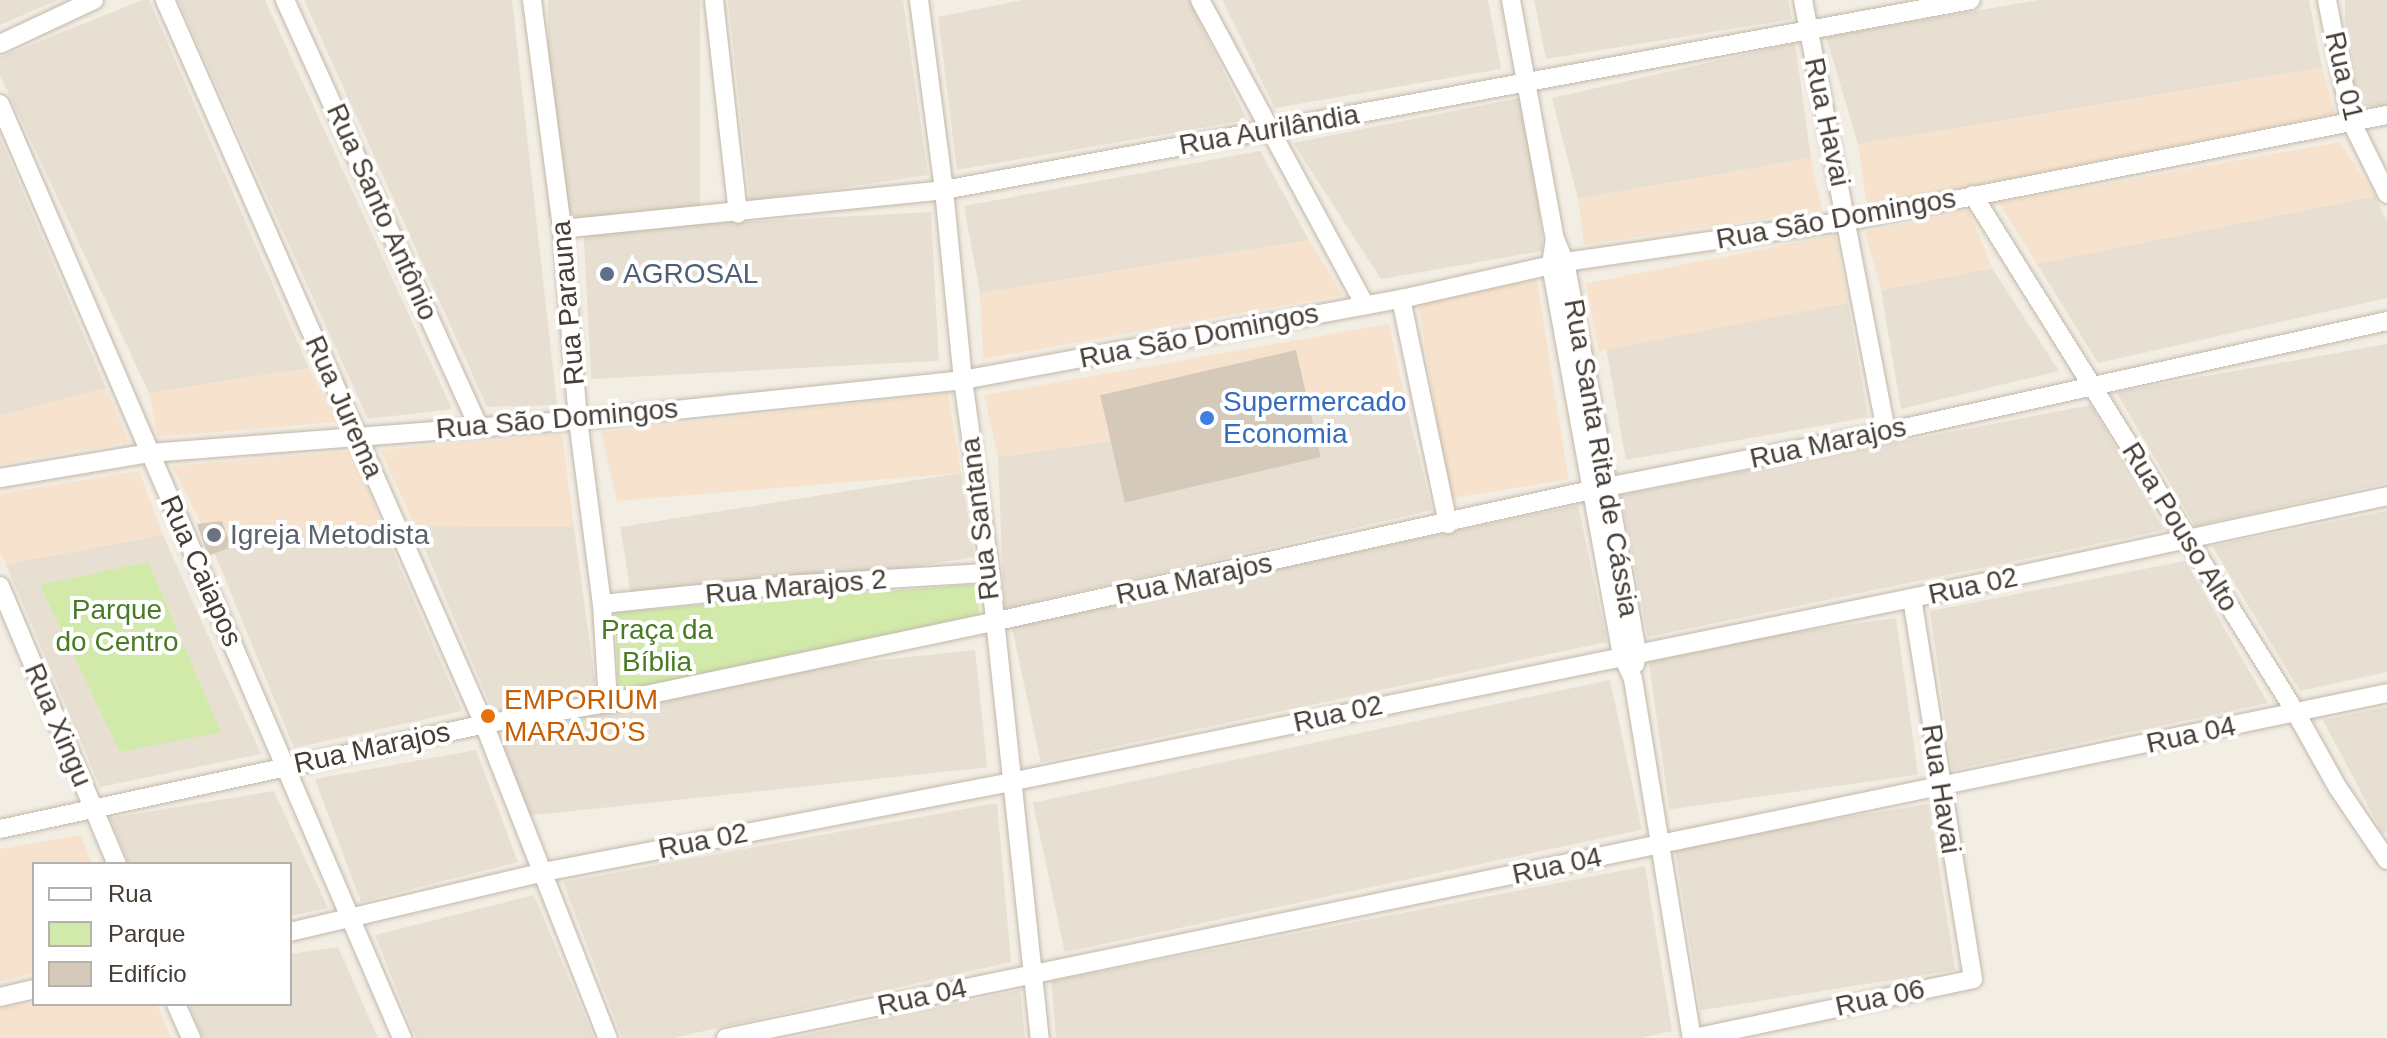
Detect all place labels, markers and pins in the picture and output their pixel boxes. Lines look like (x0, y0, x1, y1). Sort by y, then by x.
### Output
place label: AGROSAL (623, 257, 758, 291)
marker: AGROSAL (598, 265, 616, 283)
place label: Supermercado Economia (1223, 385, 1407, 451)
marker: Supermercado Economia (1198, 409, 1216, 427)
place label: Igreja Metodista (230, 518, 429, 552)
marker: Igreja Metodista (205, 526, 223, 544)
place label: EMPORIUM MARAJO’S (504, 683, 658, 749)
marker: EMPORIUM MARAJO’S (479, 707, 497, 725)

